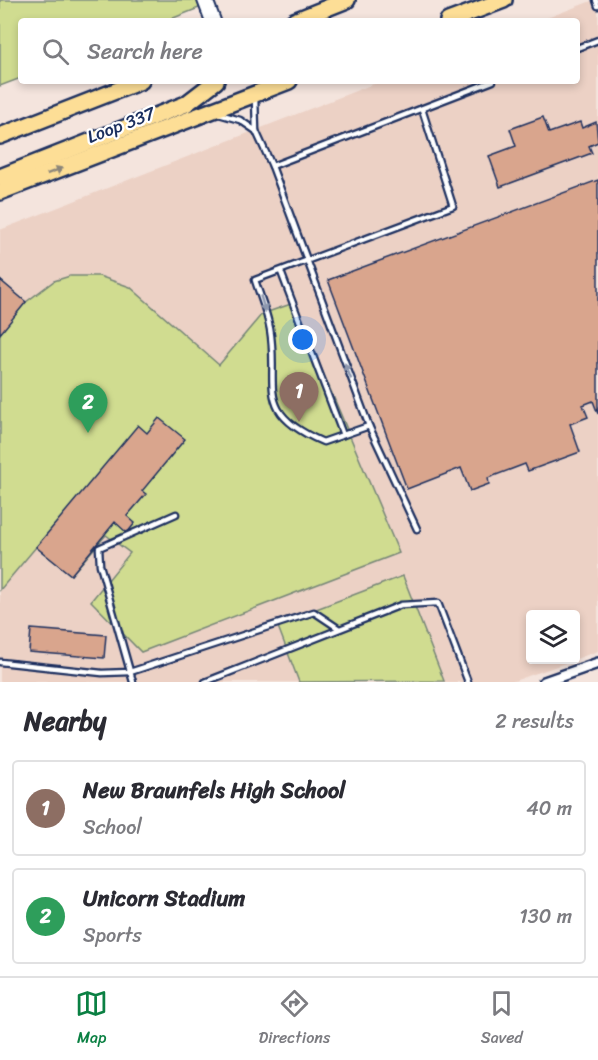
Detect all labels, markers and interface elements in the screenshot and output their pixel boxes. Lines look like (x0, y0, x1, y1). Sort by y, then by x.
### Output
search box (18, 18, 580, 84)
text: Search here (87, 32, 203, 71)
icon: search (39, 35, 72, 68)
street label: Loop 337 (82, 97, 161, 153)
one-way arrow (46, 166, 64, 176)
one-way arrow (259, 295, 268, 313)
your location (288, 325, 317, 354)
one-way arrow (343, 362, 352, 380)
pin: 1 (280, 372, 318, 422)
pin: 2 (68, 384, 107, 433)
map controls (526, 610, 580, 664)
button: layers (526, 610, 580, 664)
text: Nearby (24, 698, 106, 744)
text: 2 results (495, 704, 574, 739)
text: New Braunfels High School (83, 771, 345, 810)
text: 1 (41, 791, 50, 826)
text: 40 m (526, 791, 572, 826)
text: School (83, 810, 142, 845)
text: Unicorn Stadium (83, 879, 245, 918)
text: 2 (40, 899, 51, 934)
text: 130 m (519, 899, 572, 934)
text: Sports (83, 918, 142, 953)
tab: Map (75, 987, 108, 1052)
tab: Directions (259, 987, 330, 1052)
tab: Saved (481, 987, 523, 1052)

